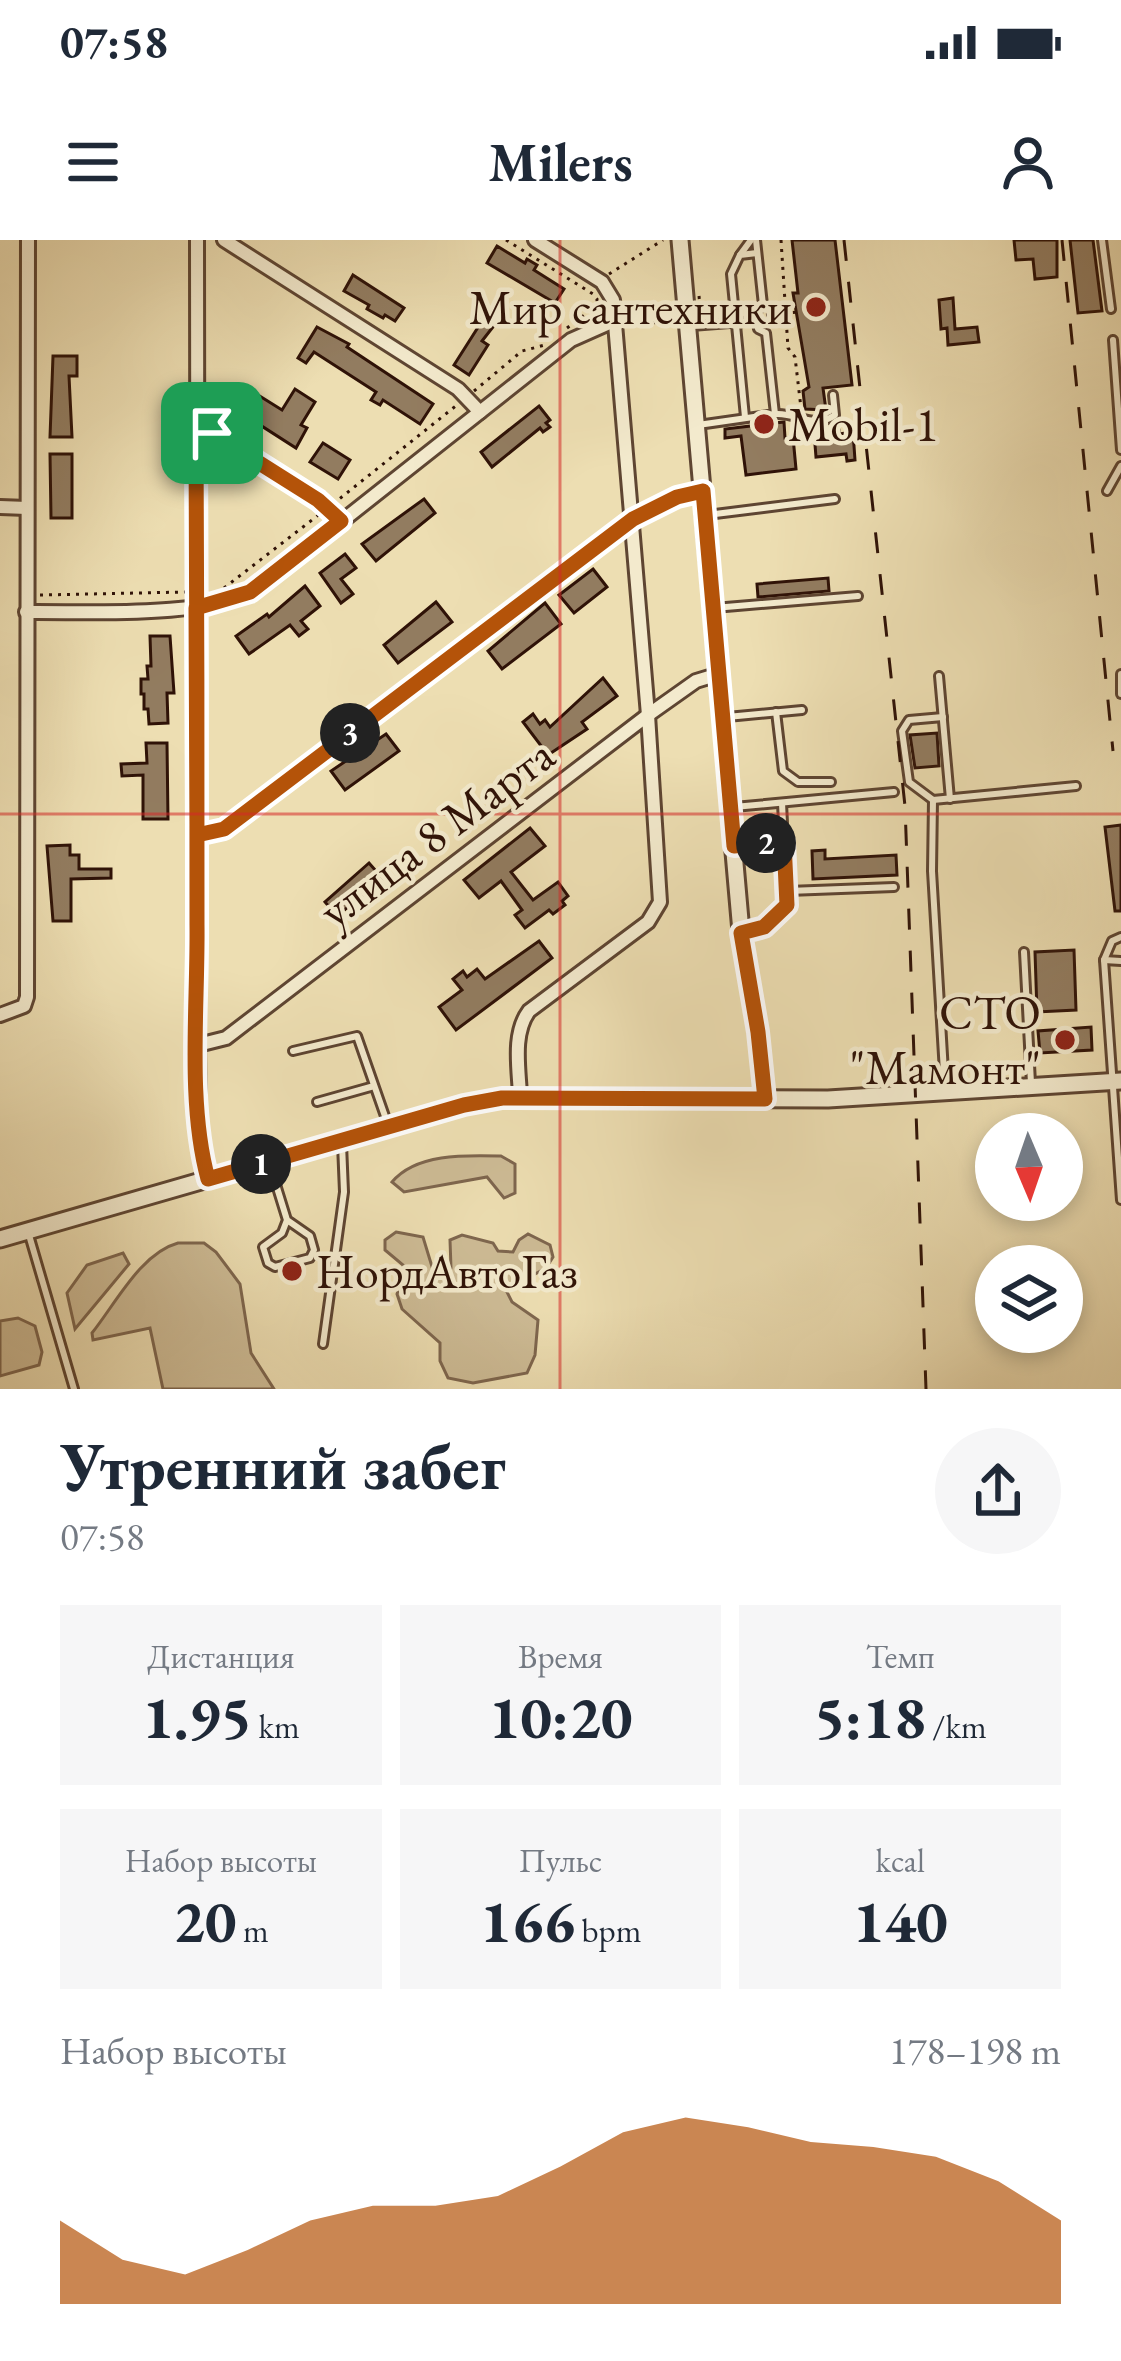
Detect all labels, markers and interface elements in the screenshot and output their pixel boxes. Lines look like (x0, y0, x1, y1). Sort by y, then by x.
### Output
text: 07:58 (60, 13, 168, 71)
text: Milers (488, 127, 633, 197)
icon: menu (60, 129, 126, 195)
icon: person (995, 129, 1061, 195)
place label: Мир сантехники (469, 276, 792, 338)
marker: Мир сантехники (803, 294, 829, 320)
pin (161, 382, 263, 484)
place label: Mobil-1 (788, 393, 938, 455)
icon: arrive (179, 400, 245, 466)
marker: Mobil-1 (751, 411, 777, 437)
pin: 3 (320, 703, 380, 763)
text: 3 (341, 711, 359, 754)
street label: улица 8 Марта (306, 723, 567, 941)
pin: 2 (736, 813, 796, 873)
text: 2 (757, 821, 775, 864)
place label: СТО "Мамонт" (849, 981, 1041, 1098)
marker: СТО "Мамонт" (1052, 1027, 1078, 1053)
north arrow (975, 1113, 1083, 1221)
map controls (975, 1113, 1083, 1353)
pin: 1 (231, 1134, 291, 1194)
text: 1 (252, 1142, 270, 1185)
place label: НордАвтоГаз (316, 1240, 578, 1302)
button: layers (975, 1245, 1083, 1353)
marker: НордАвтоГаз (279, 1258, 305, 1284)
text: Утренний забег (60, 1423, 506, 1509)
button: share (935, 1428, 1061, 1554)
text: 07:58 (60, 1511, 145, 1562)
text: Дистанция (147, 1635, 294, 1678)
text: Время (518, 1635, 603, 1678)
text: Темп (866, 1635, 935, 1678)
text: 1.95 (142, 1678, 252, 1756)
text: 10:20 (489, 1678, 632, 1756)
text: 5:18 (814, 1678, 926, 1756)
text: km (252, 1705, 300, 1748)
text: /km (926, 1705, 987, 1748)
text: Набор высоты (125, 1839, 317, 1882)
text: Пульс (519, 1839, 602, 1882)
text: kcal (875, 1839, 925, 1882)
text: 20 (173, 1882, 236, 1960)
text: 166 (480, 1882, 575, 1960)
text: 140 (853, 1882, 948, 1960)
text: m (236, 1909, 269, 1952)
text: bpm (575, 1909, 641, 1952)
text: Набор высоты (60, 2025, 287, 2076)
text: 178–198 m (889, 2025, 1061, 2076)

